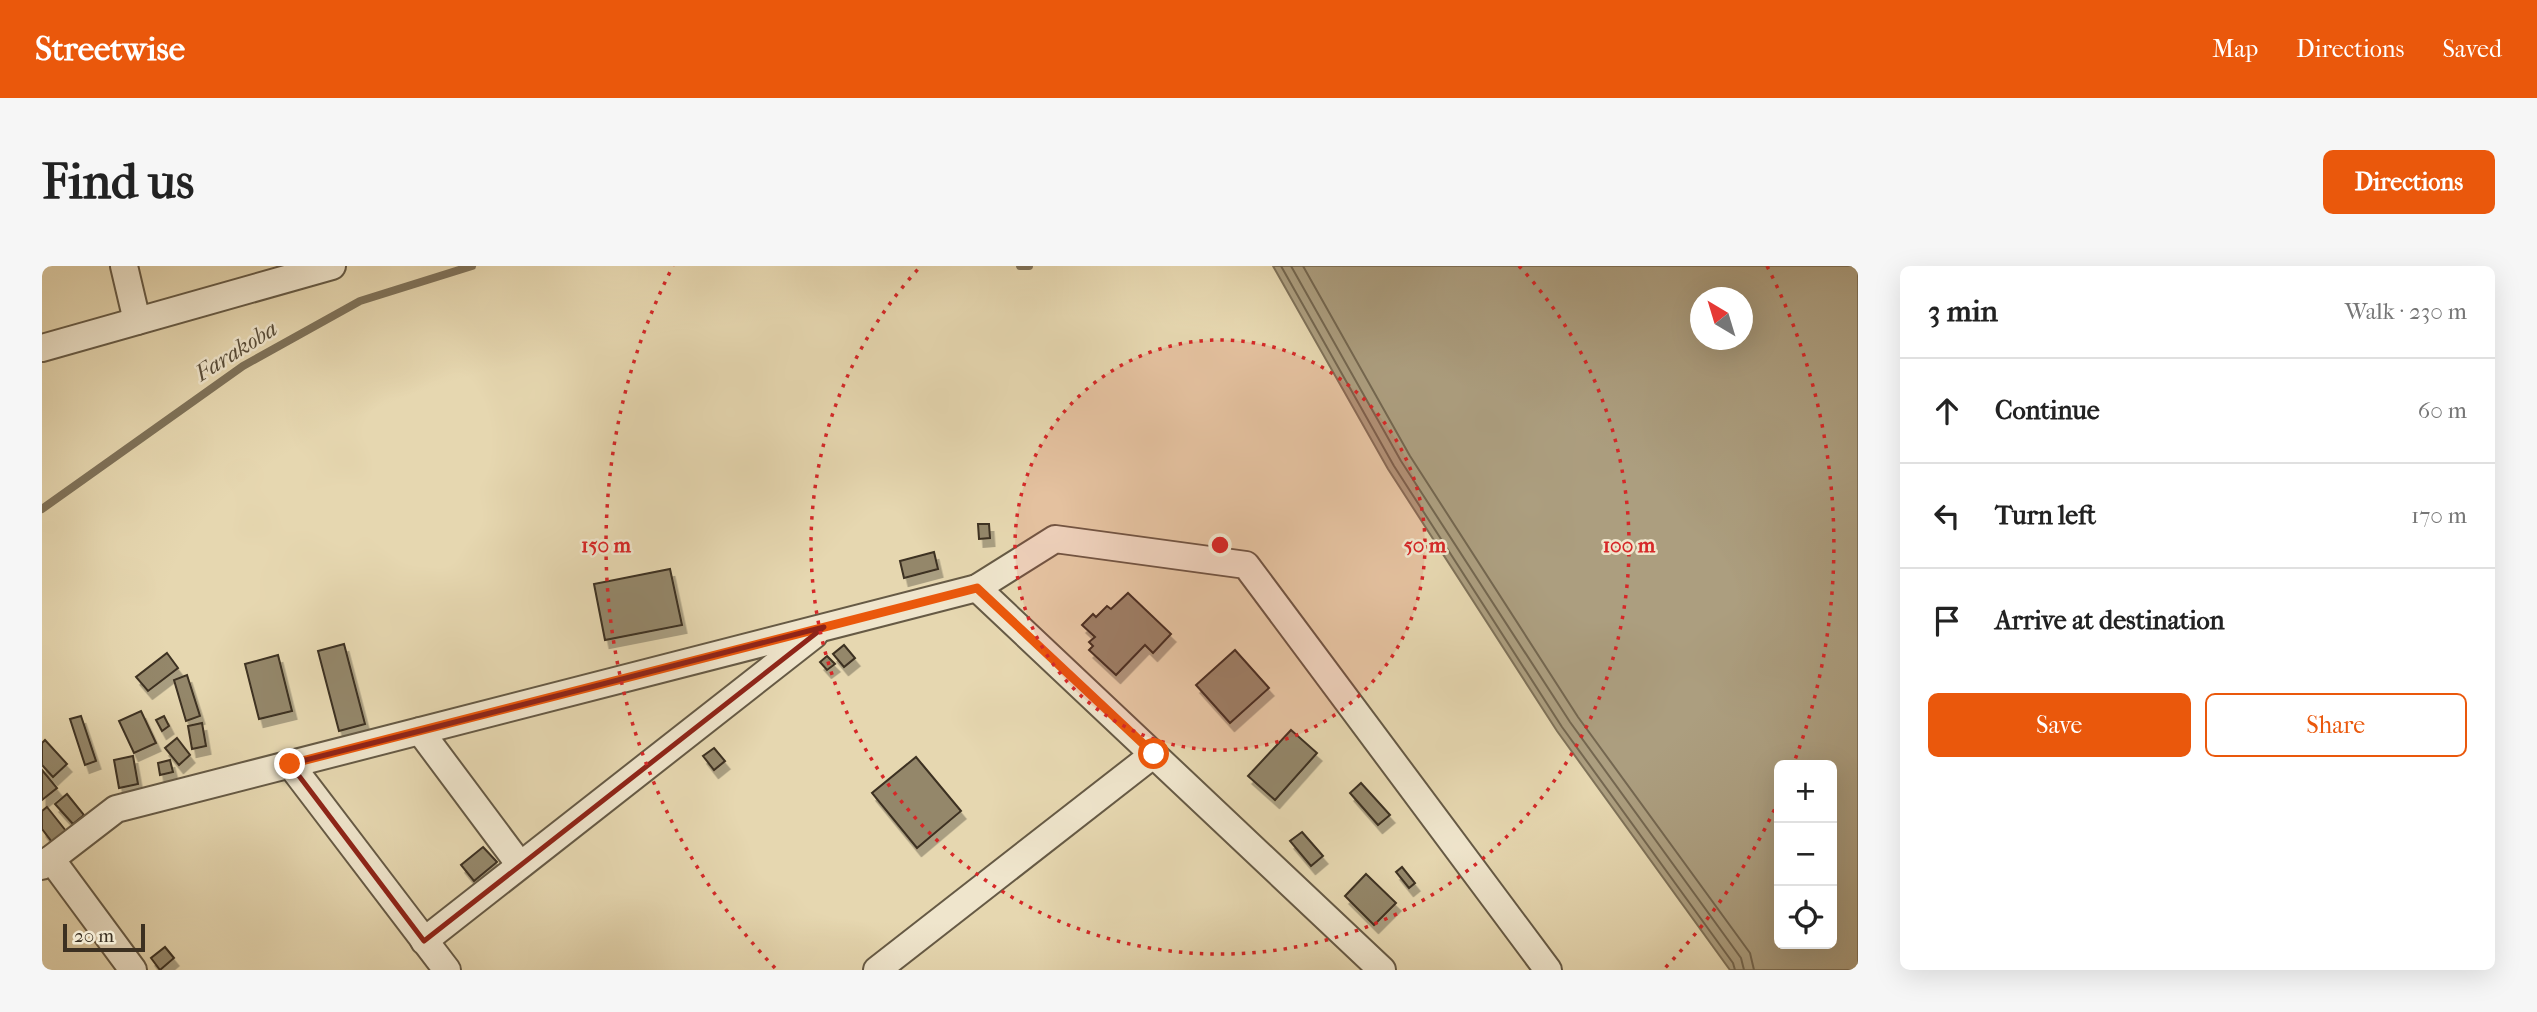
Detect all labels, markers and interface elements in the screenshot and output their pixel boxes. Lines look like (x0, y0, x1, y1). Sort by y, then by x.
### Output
text: Streetwise (35, 30, 185, 69)
text: Map (2212, 35, 2258, 63)
text: Directions (2296, 35, 2404, 63)
text: Saved (2442, 35, 2502, 63)
button: Directions (2323, 150, 2495, 214)
text: Find us (42, 153, 194, 211)
north arrow (1690, 287, 1753, 350)
text: 3 min (1928, 294, 1998, 329)
text: Walk · 230 m (2345, 298, 2467, 325)
water label: Farakoba (189, 315, 282, 387)
icon: ahead (1928, 392, 1966, 430)
text: Continue (1995, 395, 2100, 426)
text: 60 m (2418, 397, 2467, 424)
icon: left (1928, 497, 1966, 535)
text: Turn left (1995, 500, 2096, 531)
text: 170 m (2411, 502, 2467, 529)
text: 150 m (581, 533, 632, 557)
centre of rings (1208, 533, 1232, 557)
text: 50 m (1404, 533, 1447, 557)
text: 100 m (1603, 533, 1656, 557)
icon: arrive (1928, 602, 1966, 640)
text: Arrive at destination (1995, 605, 2225, 636)
button: Save (1928, 693, 2191, 757)
button: Share (2205, 693, 2467, 757)
route start (1138, 738, 1169, 769)
route end (274, 748, 305, 779)
map controls (1774, 760, 1837, 949)
button: + (1774, 760, 1837, 823)
button: − (1774, 823, 1837, 886)
button: locate (1774, 886, 1837, 949)
scale bar (63, 921, 145, 953)
text: 20 m (74, 925, 114, 947)

